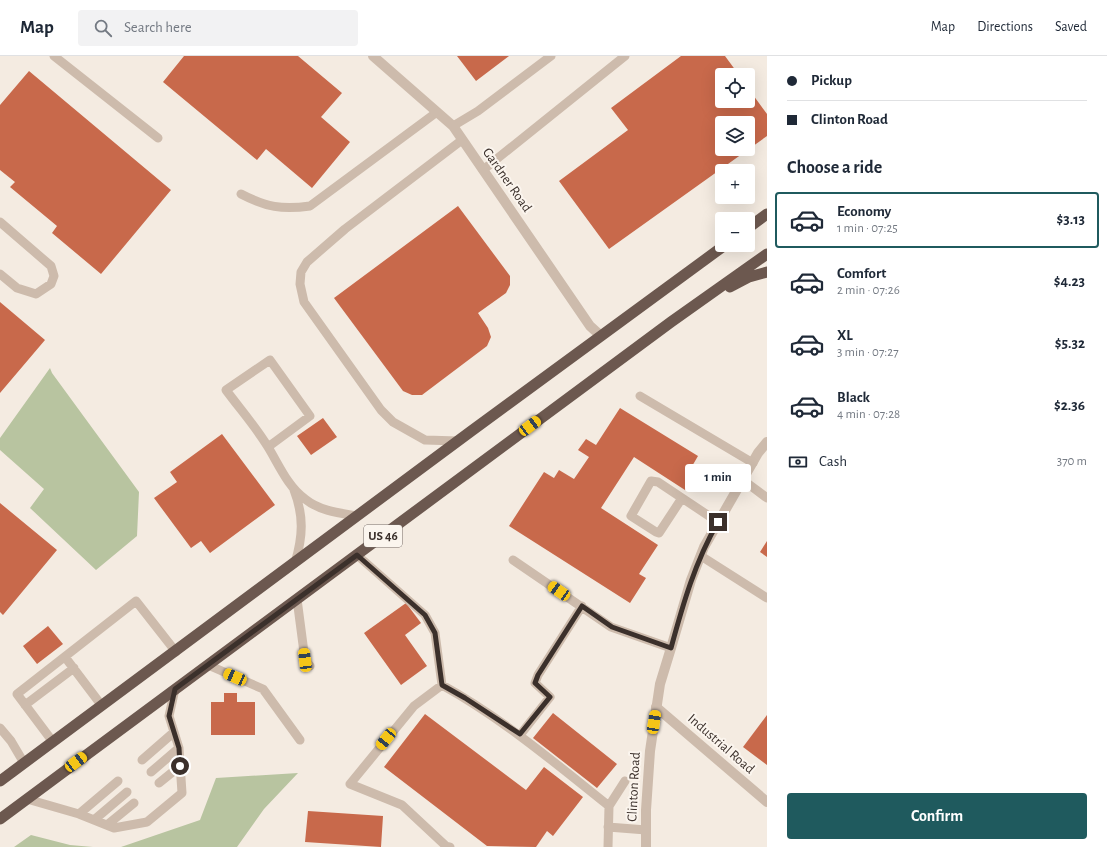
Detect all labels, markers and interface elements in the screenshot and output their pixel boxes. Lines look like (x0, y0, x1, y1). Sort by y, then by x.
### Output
search box (78, 10, 358, 46)
icon: search (92, 17, 114, 39)
text: Map (20, 18, 54, 37)
text: Search here (124, 20, 192, 35)
text: Map (931, 20, 955, 34)
text: Directions (977, 20, 1033, 34)
text: Saved (1055, 20, 1087, 34)
map controls (715, 68, 755, 252)
button: locate (715, 68, 755, 108)
text: Pickup (811, 73, 852, 88)
text: Clinton Road (811, 112, 888, 127)
button: layers (715, 116, 755, 156)
street label: Gardner Road (480, 145, 534, 215)
text: Choose a ride (787, 159, 882, 177)
button: + (715, 164, 755, 204)
icon: car (789, 202, 825, 238)
text: Economy (837, 204, 891, 219)
button: − (715, 212, 755, 252)
text: $3.13 (1056, 212, 1085, 227)
text: 1 min · 07:25 (837, 222, 898, 235)
icon: car (789, 264, 825, 300)
text: Comfort (837, 266, 886, 281)
text: $4.23 (1054, 274, 1085, 289)
text: 2 min · 07:26 (837, 284, 900, 297)
icon: car (789, 326, 825, 362)
text: XL (837, 328, 853, 343)
text: $5.32 (1055, 336, 1085, 351)
text: 3 min · 07:27 (837, 346, 899, 359)
icon: car (789, 388, 825, 424)
text: Black (837, 390, 870, 405)
text: $2.36 (1054, 398, 1085, 413)
text: 4 min · 07:28 (837, 408, 900, 421)
car (517, 414, 543, 438)
icon: cash (787, 451, 809, 473)
text: Cash (819, 454, 847, 469)
text: 370 m (1057, 455, 1087, 468)
callout: 1 min (685, 464, 751, 492)
text: 1 min (704, 471, 732, 484)
route end (709, 513, 727, 531)
road number: US 46 (364, 525, 402, 547)
car (546, 579, 572, 603)
car (298, 647, 312, 673)
car (222, 667, 248, 687)
car (646, 709, 662, 735)
street label: Industrial Road (685, 712, 757, 776)
car (374, 726, 398, 752)
car (63, 750, 89, 774)
street label: Clinton Road (625, 752, 643, 822)
route start (171, 757, 189, 775)
button: Confirm (787, 793, 1087, 839)

